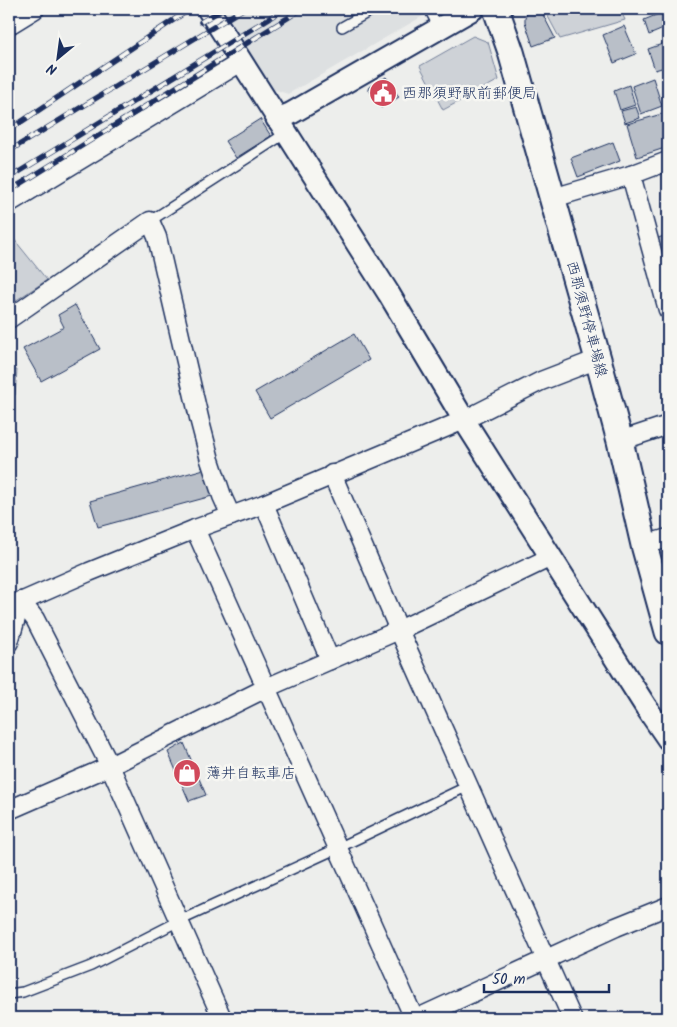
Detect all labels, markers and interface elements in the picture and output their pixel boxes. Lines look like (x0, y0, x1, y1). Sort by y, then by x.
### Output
north arrow (32, 32, 82, 82)
text: N (43, 57, 61, 80)
public building icon: 西那須野駅前郵便局 (368, 78, 398, 108)
place label: 西那須野駅前郵便局 (402, 82, 537, 106)
street label: 西那須野停車場線 (559, 258, 613, 380)
shop icon: 薄井自転車店 (172, 758, 202, 788)
place label: 薄井自転車店 (206, 762, 296, 786)
scale bar (484, 962, 610, 994)
text: 50 m (492, 968, 526, 992)

